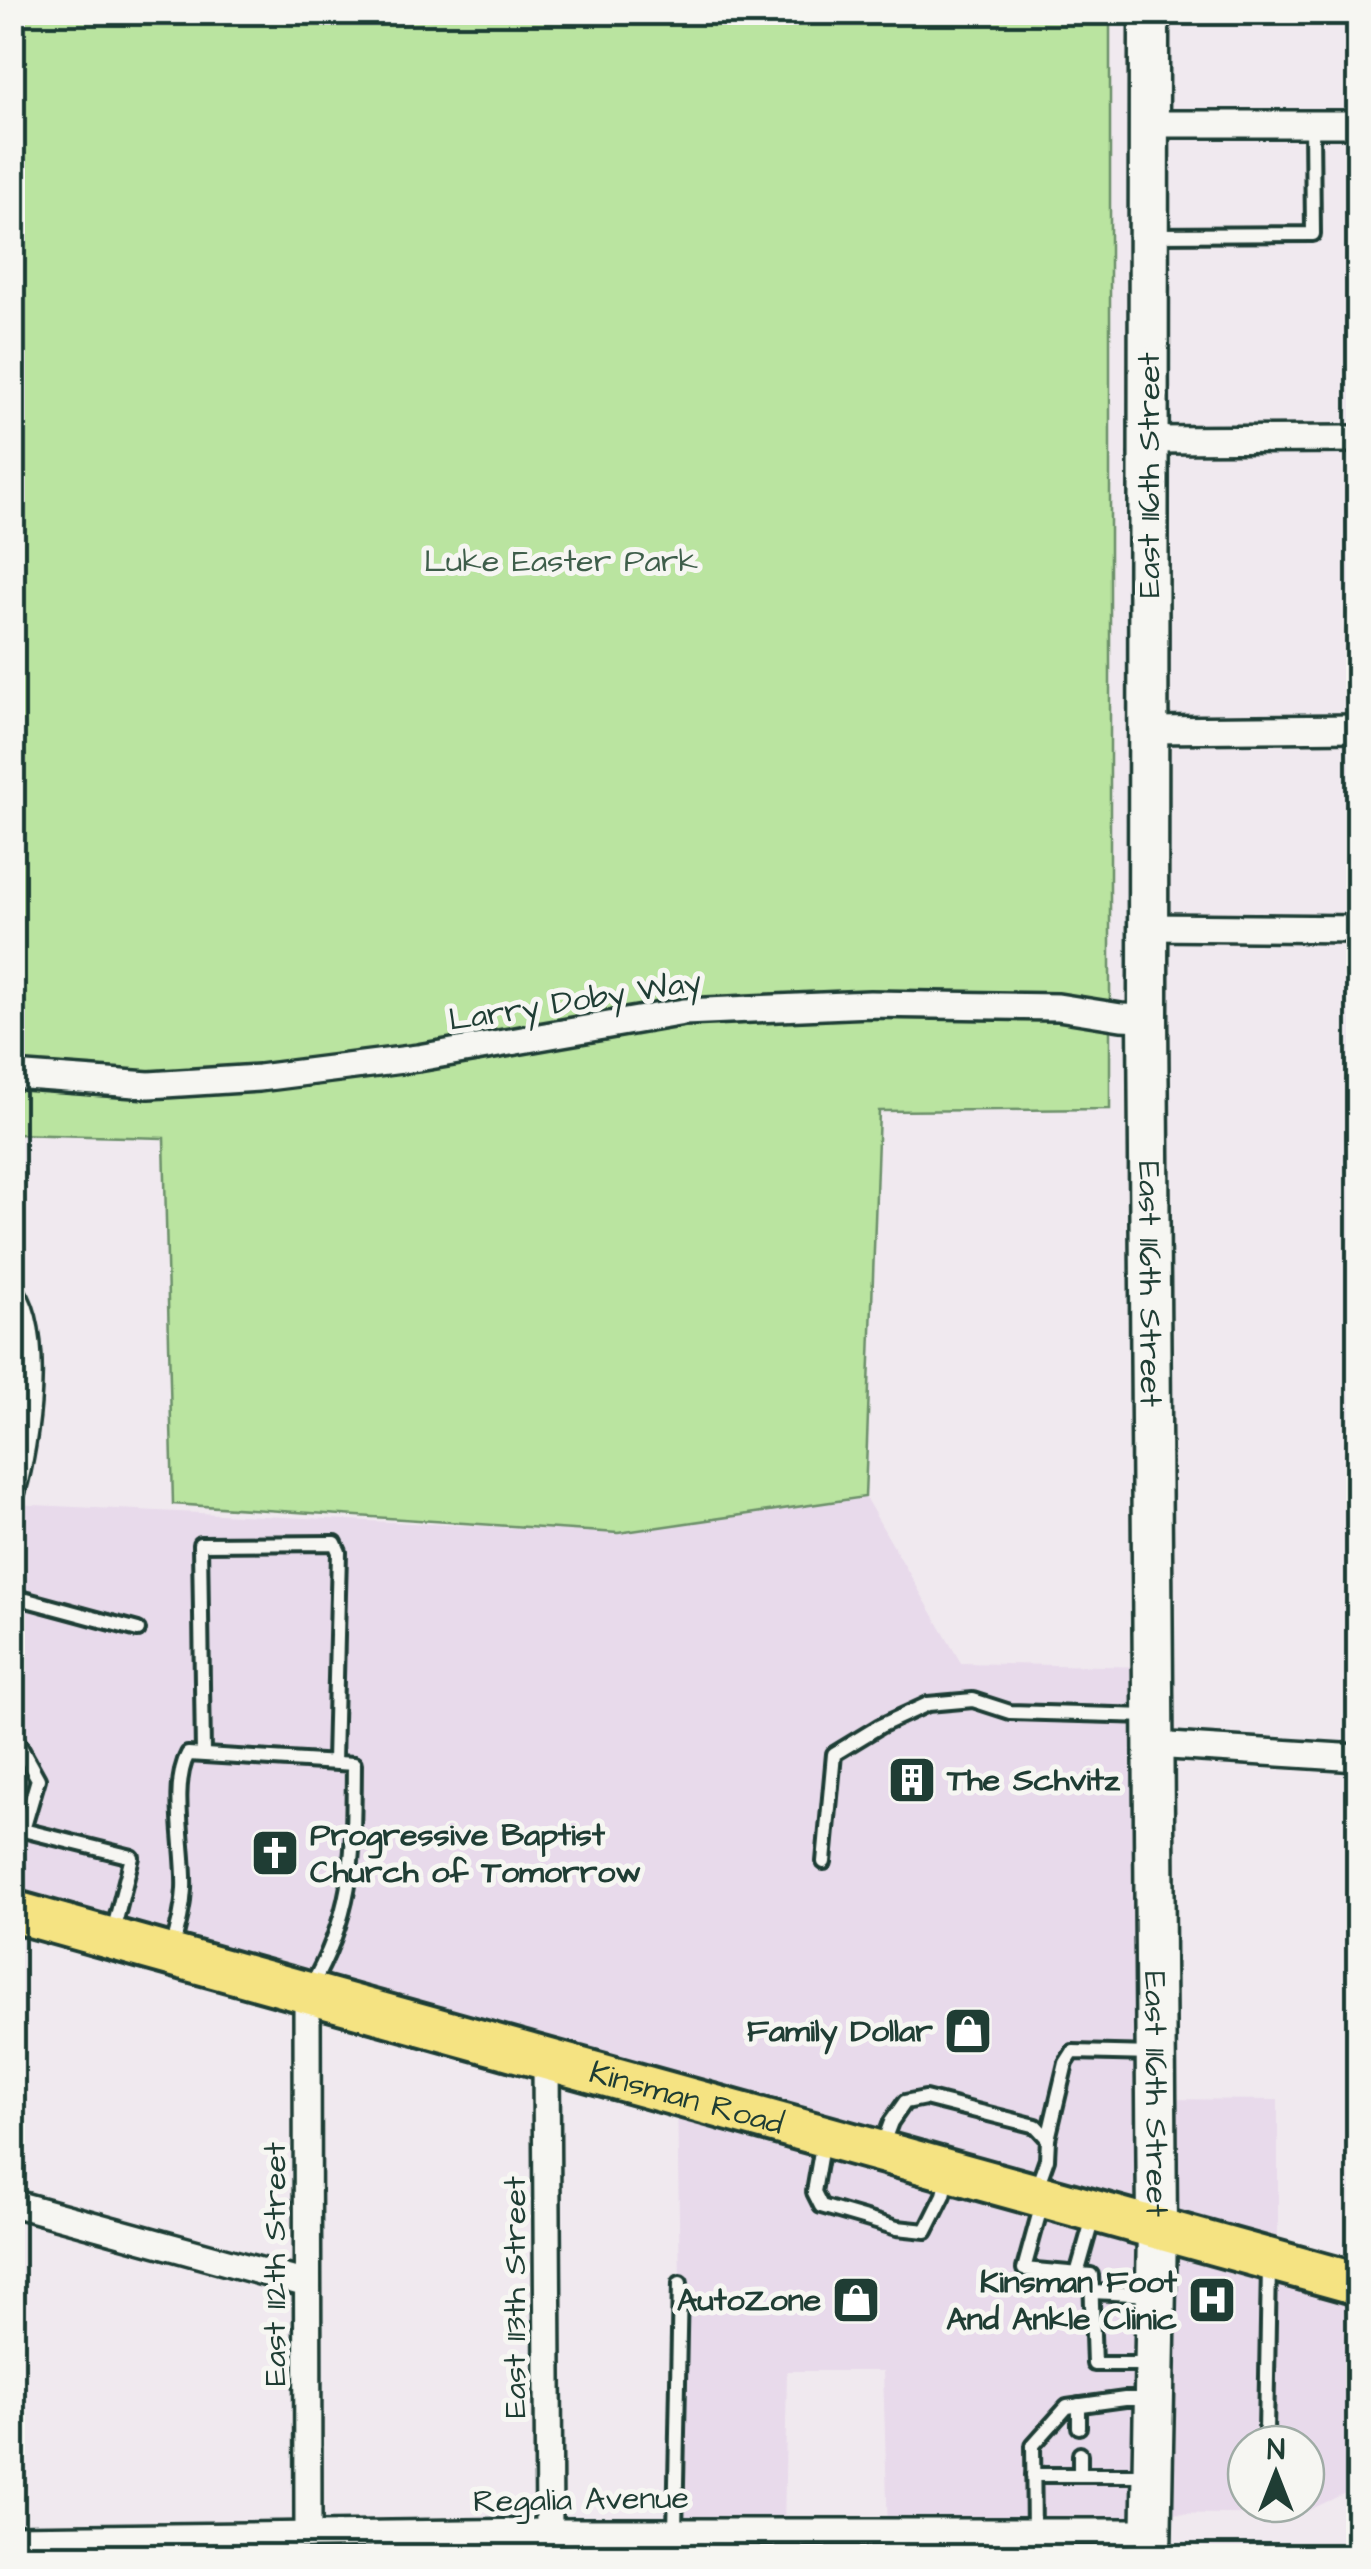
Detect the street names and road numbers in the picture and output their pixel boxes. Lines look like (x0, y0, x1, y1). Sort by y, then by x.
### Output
street label: East 116th Street (1127, 352, 1172, 598)
street label: Larry Doby Way (445, 959, 705, 1043)
street label: East 116th Street (1127, 1161, 1173, 1407)
street label: East 116th Street (1133, 1971, 1179, 2217)
street label: Kinsman Road (584, 2050, 789, 2146)
street label: East 112th Street (253, 2142, 298, 2386)
street label: East 113th Street (493, 2176, 538, 2418)
street label: Regalia Avenue (473, 2476, 689, 2524)

